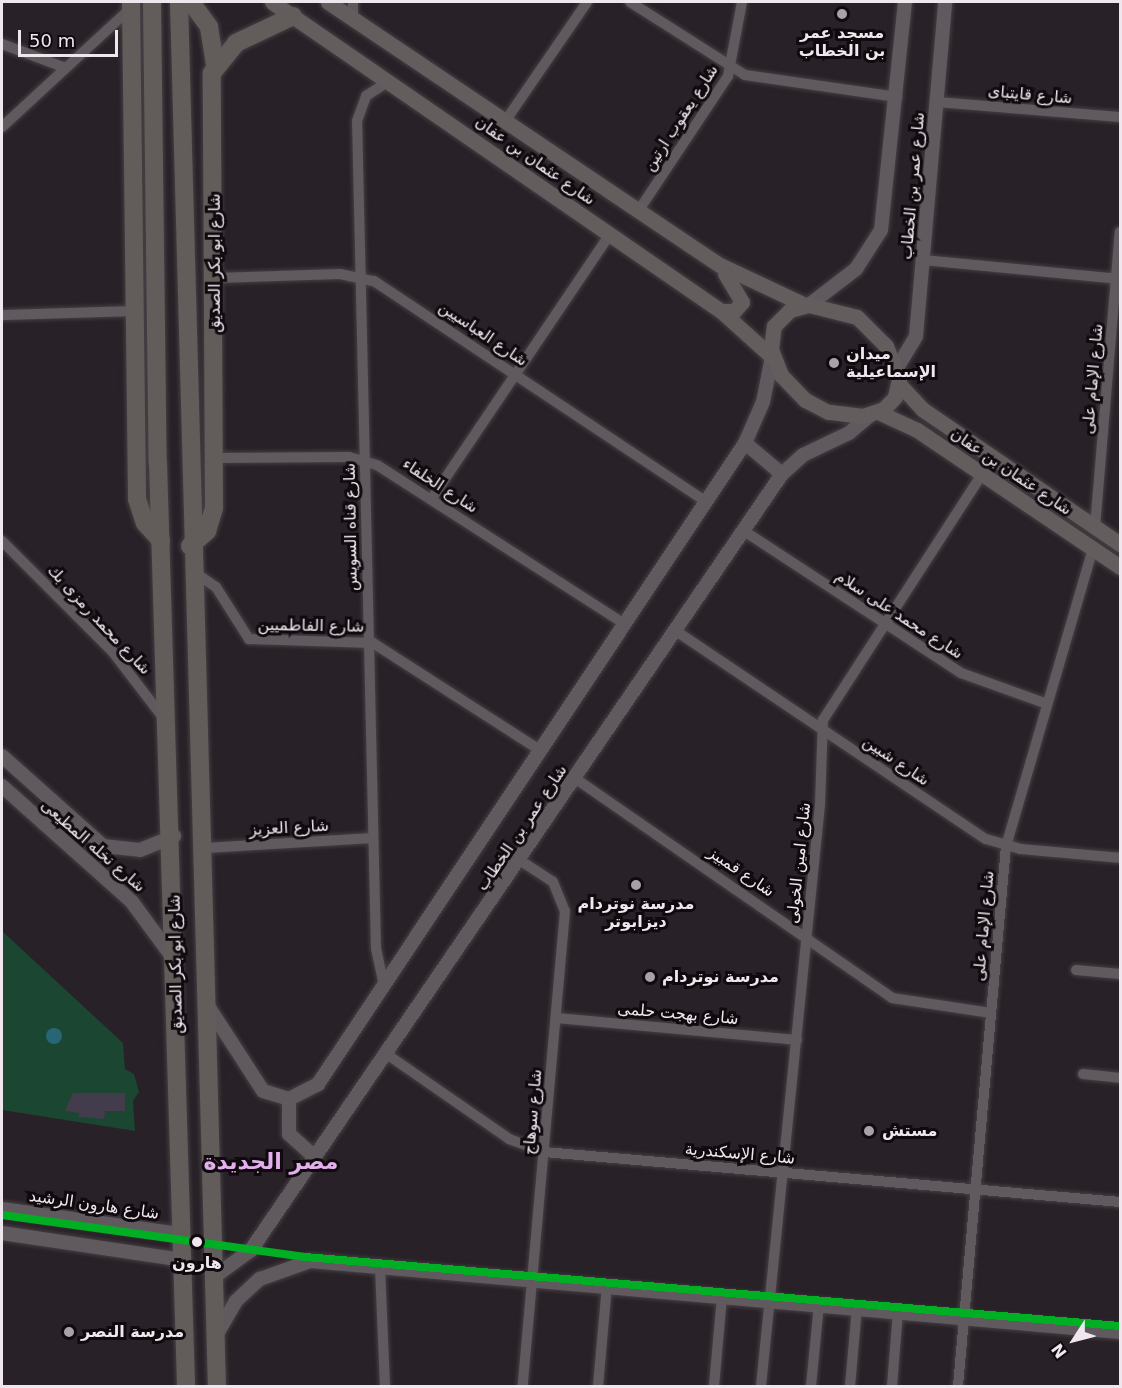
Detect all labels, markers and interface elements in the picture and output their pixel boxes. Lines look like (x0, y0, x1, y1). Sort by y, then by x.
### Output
marker: مسجد عمر بن الخطاب (835, 7, 849, 21)
scale bar (21, 18, 122, 56)
place label: مسجد عمر بن الخطاب (799, 23, 885, 61)
text: 50 m (29, 30, 75, 51)
street label: شارع يعقوب ارتين (639, 61, 723, 175)
street label: شارع قايتباى (987, 82, 1073, 108)
street label: شارع عثمان بن عفان (471, 112, 599, 210)
street label: شارع عمر بن الخطاب (897, 112, 929, 260)
street label: شارع ابو بكر الصديق (205, 193, 225, 333)
street label: شارع العباسيين (435, 297, 531, 371)
street label: شارع الإمام على (1079, 323, 1107, 435)
place label: ميدان الإسماعيلية (846, 344, 936, 382)
marker: ميدان الإسماعيلية (827, 356, 841, 370)
street label: شارع عثمان بن عفان (947, 424, 1075, 520)
street label: شارع الخلفاء (399, 455, 481, 517)
street label: شارع قناه السويس (340, 463, 362, 591)
street label: شارع محمد رمزى بك (43, 561, 155, 679)
street label: شارع محمد على سلام (832, 567, 966, 663)
street label: شارع الفاطميين (257, 615, 365, 637)
street label: شارع شبين (859, 732, 933, 790)
street label: شارع عمر بن الخطاب (473, 761, 571, 895)
street label: شارع نخله المطيعى (37, 795, 149, 897)
street label: شارع امين الخولى (783, 801, 815, 925)
street label: شارع العزيز (249, 816, 329, 840)
street label: شارع قمبيز (704, 843, 778, 901)
street label: شارع الإمام على (970, 870, 998, 982)
marker: مدرسة نوتردام ديزابوتر (629, 878, 643, 892)
street label: شارع ابو بكر الصديق (165, 894, 187, 1034)
place label: مدرسة نوتردام ديزابوتر (578, 894, 694, 932)
place label: مدرسة نوتردام (662, 967, 779, 987)
marker: مدرسة نوتردام (643, 970, 657, 984)
street label: شارع بهجت حلمى (617, 999, 739, 1029)
street label: شارع سوهاج (520, 1068, 546, 1156)
place label: مستش (882, 1121, 937, 1141)
marker: مستش (860, 1122, 878, 1140)
street label: شارع الإسكندرية (684, 1140, 796, 1168)
district label: مصر الجديدة (204, 1149, 338, 1175)
street label: شارع هارون الرشيد (28, 1186, 160, 1224)
marker: هارون (188, 1233, 206, 1251)
place label: هارون (172, 1253, 222, 1273)
north arrow (1044, 1310, 1104, 1370)
place label: مدرسة النصر (81, 1322, 184, 1342)
marker: مدرسة النصر (62, 1325, 76, 1339)
text: N (1047, 1340, 1071, 1362)

